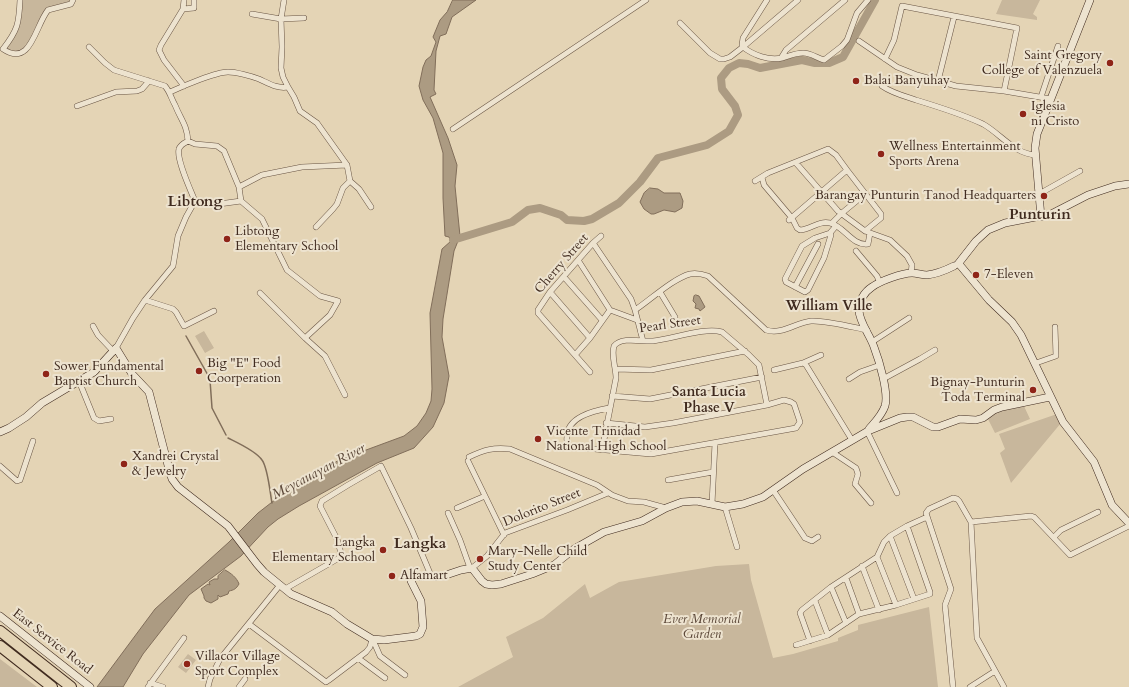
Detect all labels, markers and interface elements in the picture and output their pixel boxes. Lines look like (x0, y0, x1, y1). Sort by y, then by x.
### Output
place label: Saint Gregory College of Valenzuela (982, 48, 1102, 79)
marker: Saint Gregory College of Valenzuela (1105, 58, 1115, 68)
place label: Balai Banyuhay (864, 73, 950, 89)
marker: Balai Banyuhay (851, 76, 861, 86)
place label: Iglesia ni Cristo (1031, 99, 1079, 130)
marker: Iglesia ni Cristo (1018, 109, 1028, 119)
place label: Wellness Entertainment Sports Arena (889, 139, 1021, 170)
marker: Wellness Entertainment Sports Arena (876, 149, 886, 159)
place label: Barangay Punturin Tanod Headquarters (815, 188, 1036, 204)
marker: Barangay Punturin Tanod Headquarters (1039, 191, 1049, 201)
district label: Libtong (168, 194, 222, 212)
district label: Punturin (1009, 207, 1071, 225)
place label: Libtong Elementary School (235, 224, 338, 255)
street label: Cherry Street (532, 231, 592, 297)
marker: Libtong Elementary School (222, 234, 232, 244)
place label: 7-Eleven (984, 267, 1034, 283)
marker: 7-Eleven (971, 270, 981, 280)
district label: William Ville (786, 299, 872, 315)
street label: Pearl Street (638, 313, 702, 337)
place label: Big "E" Food Coorperation (207, 356, 281, 387)
place label: Sower Fundamental Baptist Church (54, 359, 164, 390)
marker: Big "E" Food Coorperation (194, 366, 204, 376)
marker: Sower Fundamental Baptist Church (41, 369, 51, 379)
place label: Bignay-Punturin Toda Terminal (930, 375, 1025, 406)
district label: Santa Lucia Phase V (672, 385, 746, 418)
marker: Bignay-Punturin Toda Terminal (1028, 385, 1038, 395)
place label: Vicente Trinidad National High School (546, 424, 667, 455)
marker: Vicente Trinidad National High School (533, 434, 543, 444)
water label: Meycauayan River (269, 440, 369, 504)
place label: Xandrei Crystal & Jewelry (132, 449, 219, 480)
marker: Xandrei Crystal & Jewelry (119, 459, 129, 469)
street label: Dolorito Street (501, 485, 583, 531)
place label: Langka Elementary School (272, 535, 375, 566)
district label: Langka (394, 536, 446, 554)
place label: Mary-Nelle Child Study Center (488, 544, 587, 575)
marker: Langka Elementary School (378, 545, 388, 555)
marker: Mary-Nelle Child Study Center (475, 554, 485, 564)
place label: Alfamart (400, 568, 448, 584)
marker: Alfamart (387, 571, 397, 581)
street label: East Service Road (9, 606, 95, 678)
park label: Ever Memorial Garden (663, 612, 741, 643)
place label: Villacor Village Sport Complex (195, 649, 280, 680)
marker: Villacor Village Sport Complex (182, 659, 192, 669)

